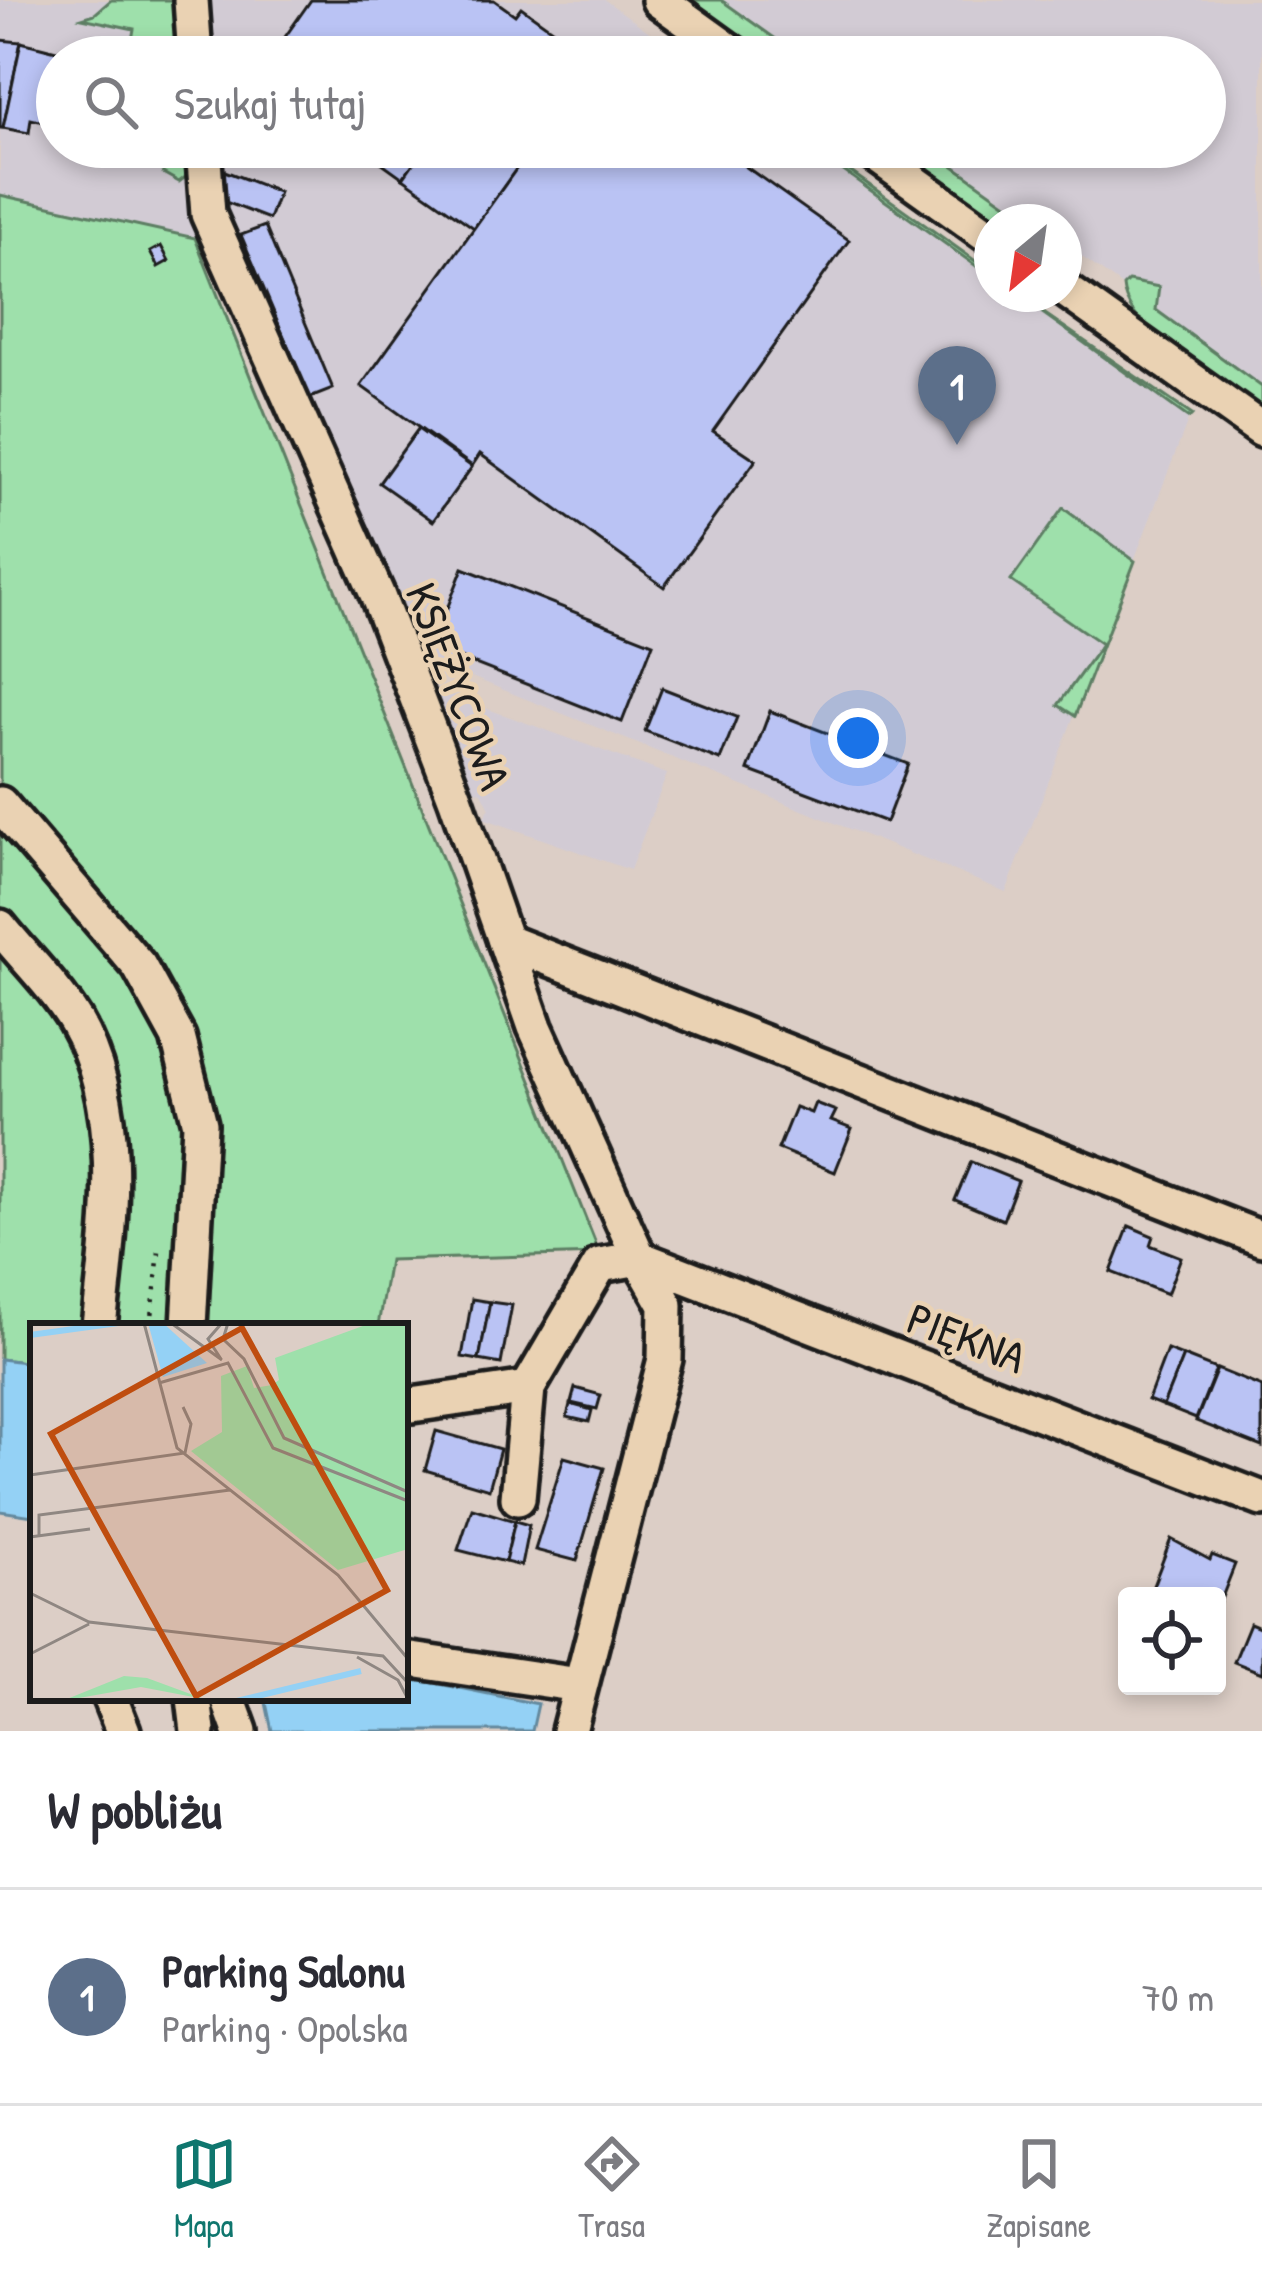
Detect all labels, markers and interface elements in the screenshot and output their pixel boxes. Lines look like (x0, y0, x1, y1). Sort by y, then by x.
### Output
search box (36, 36, 1226, 168)
icon: search (78, 69, 144, 135)
text: Szukaj tutaj (174, 72, 366, 133)
north arrow (974, 204, 1082, 312)
pin: 1 (918, 346, 996, 445)
street label: KSIĘŻYCOWA (392, 574, 526, 798)
your location (828, 708, 888, 768)
street label: PIĘKNA (899, 1287, 1035, 1387)
inset map (30, 1323, 408, 1701)
map controls (1118, 1587, 1226, 1695)
button: locate (1118, 1587, 1226, 1695)
text: W pobliżu (48, 1775, 222, 1844)
text: Parking Salonu (162, 1940, 405, 2001)
text: 1 (80, 1970, 94, 2023)
text: 70 m (1142, 1970, 1214, 2023)
text: Parking · Opolska (162, 2001, 408, 2054)
tab: Mapa (171, 2131, 237, 2247)
tab: Trasa (578, 2131, 645, 2247)
tab: Zapisane (986, 2131, 1091, 2247)

